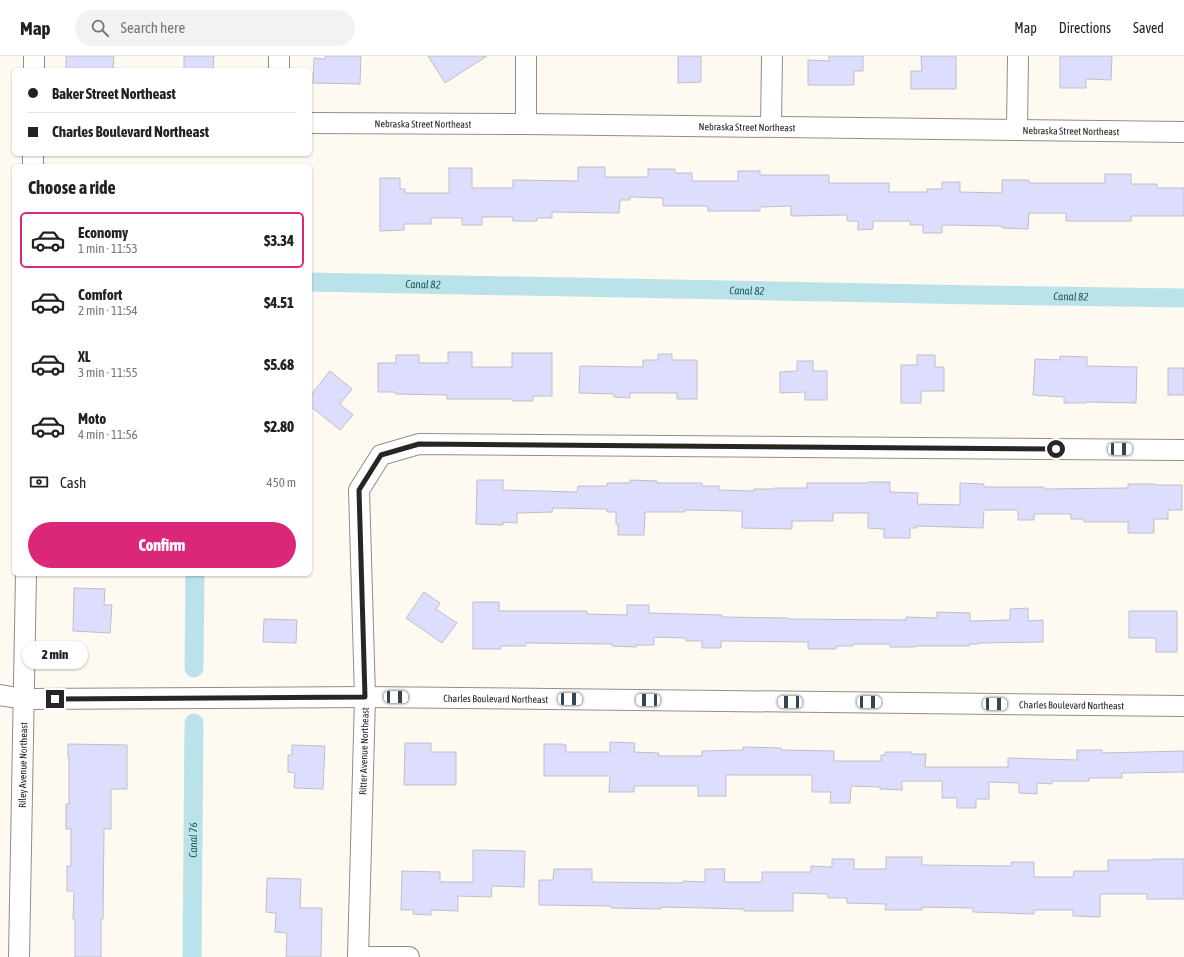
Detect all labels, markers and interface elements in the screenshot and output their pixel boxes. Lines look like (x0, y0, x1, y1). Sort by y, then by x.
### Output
search box (75, 10, 355, 46)
text: Map (20, 17, 51, 39)
icon: search (89, 17, 111, 39)
text: Search here (121, 19, 185, 36)
text: Map (1014, 20, 1037, 36)
text: Directions (1059, 20, 1111, 36)
text: Saved (1133, 20, 1164, 36)
text: Baker Street Northeast (52, 85, 176, 102)
street label: Nebraska Street Northeast (375, 118, 472, 130)
street label: Nebraska Street Northeast (699, 121, 796, 133)
text: Charles Boulevard Northeast (52, 123, 209, 140)
street label: Nebraska Street Northeast (1022, 125, 1120, 137)
text: Choose a ride (28, 177, 116, 198)
icon: car (30, 222, 66, 258)
text: Economy (78, 224, 128, 241)
text: $3.34 (264, 232, 294, 249)
text: 1 min · 11:53 (78, 241, 138, 256)
water label: Canal 82 (405, 278, 441, 291)
icon: car (30, 284, 66, 320)
water label: Canal 82 (729, 284, 765, 297)
text: Comfort (78, 286, 122, 303)
water label: Canal 82 (1053, 290, 1089, 303)
text: $4.51 (264, 294, 294, 311)
text: 2 min · 11:54 (78, 303, 138, 318)
icon: car (30, 346, 66, 382)
text: XL (78, 348, 91, 365)
text: $5.68 (264, 356, 294, 373)
text: 3 min · 11:55 (78, 365, 138, 380)
icon: car (30, 408, 66, 444)
text: Moto (78, 410, 106, 427)
text: $2.80 (264, 418, 294, 435)
text: 4 min · 11:56 (78, 427, 138, 442)
route start (1047, 440, 1065, 458)
car (1108, 443, 1132, 455)
icon: cash (28, 471, 50, 493)
text: Cash (60, 474, 86, 491)
text: 450 m (267, 475, 296, 490)
button: Confirm (28, 522, 296, 568)
callout: 2 min (22, 641, 88, 669)
text: 2 min (42, 647, 68, 662)
route end (46, 690, 64, 708)
car (384, 691, 408, 703)
street label: Charles Boulevard Northeast (443, 693, 548, 705)
car (558, 693, 582, 705)
car (636, 694, 660, 706)
car (778, 696, 802, 708)
car (857, 696, 881, 708)
car (983, 698, 1007, 710)
street label: Charles Boulevard Northeast (1019, 699, 1124, 711)
street label: Ritter Avenue Northeast (357, 707, 371, 795)
street label: Riley Avenue Northeast (17, 722, 29, 808)
water label: Canal 76 (187, 822, 199, 858)

